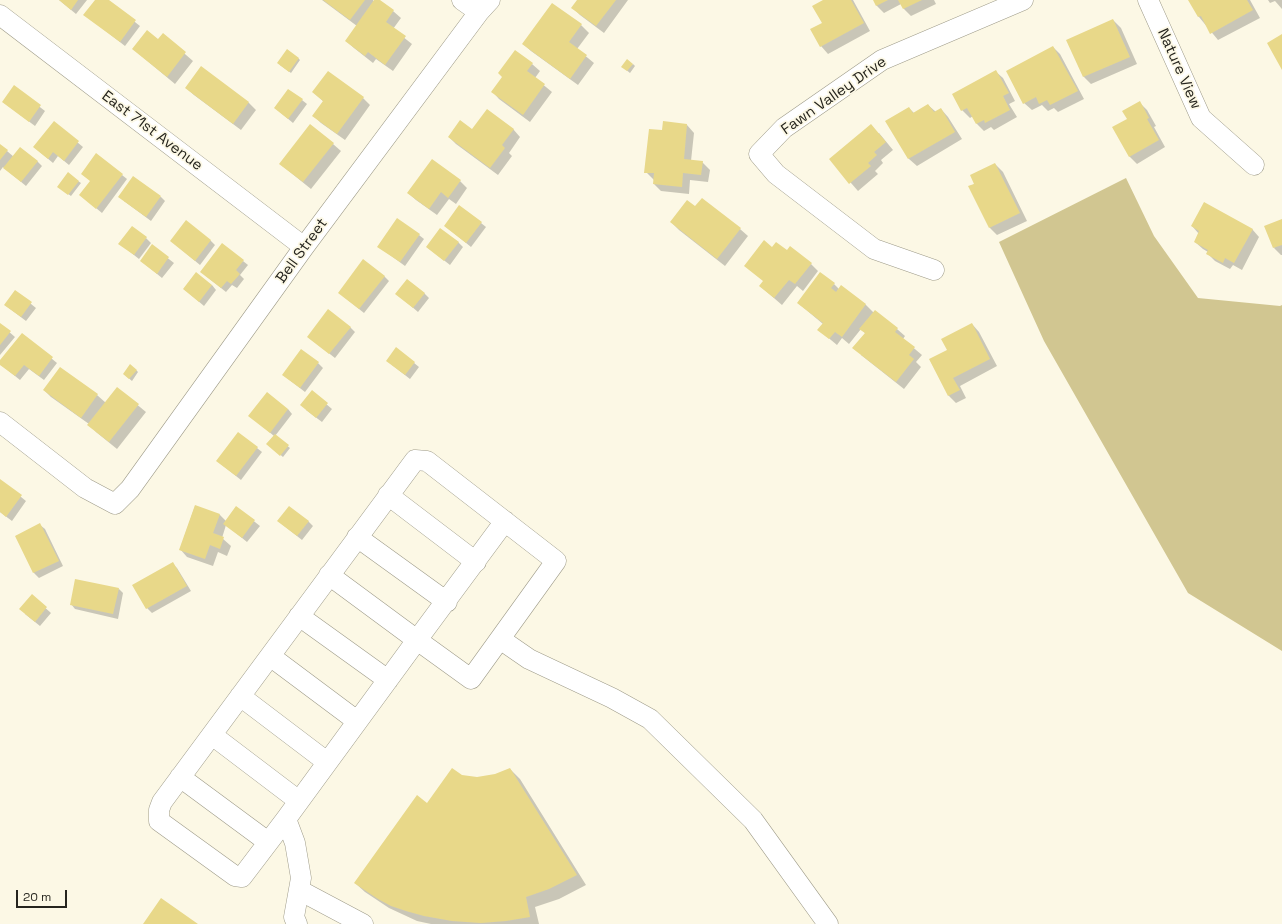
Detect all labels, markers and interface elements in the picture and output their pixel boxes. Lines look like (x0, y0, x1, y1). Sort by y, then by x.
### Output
street label: Nature View (1153, 26, 1205, 112)
street label: Fawn Valley Drive (778, 53, 890, 139)
street label: East 71st Avenue (98, 87, 206, 175)
street label: Bell Street (272, 215, 332, 287)
scale bar (18, 882, 69, 908)
text: 20 m (23, 889, 51, 905)

